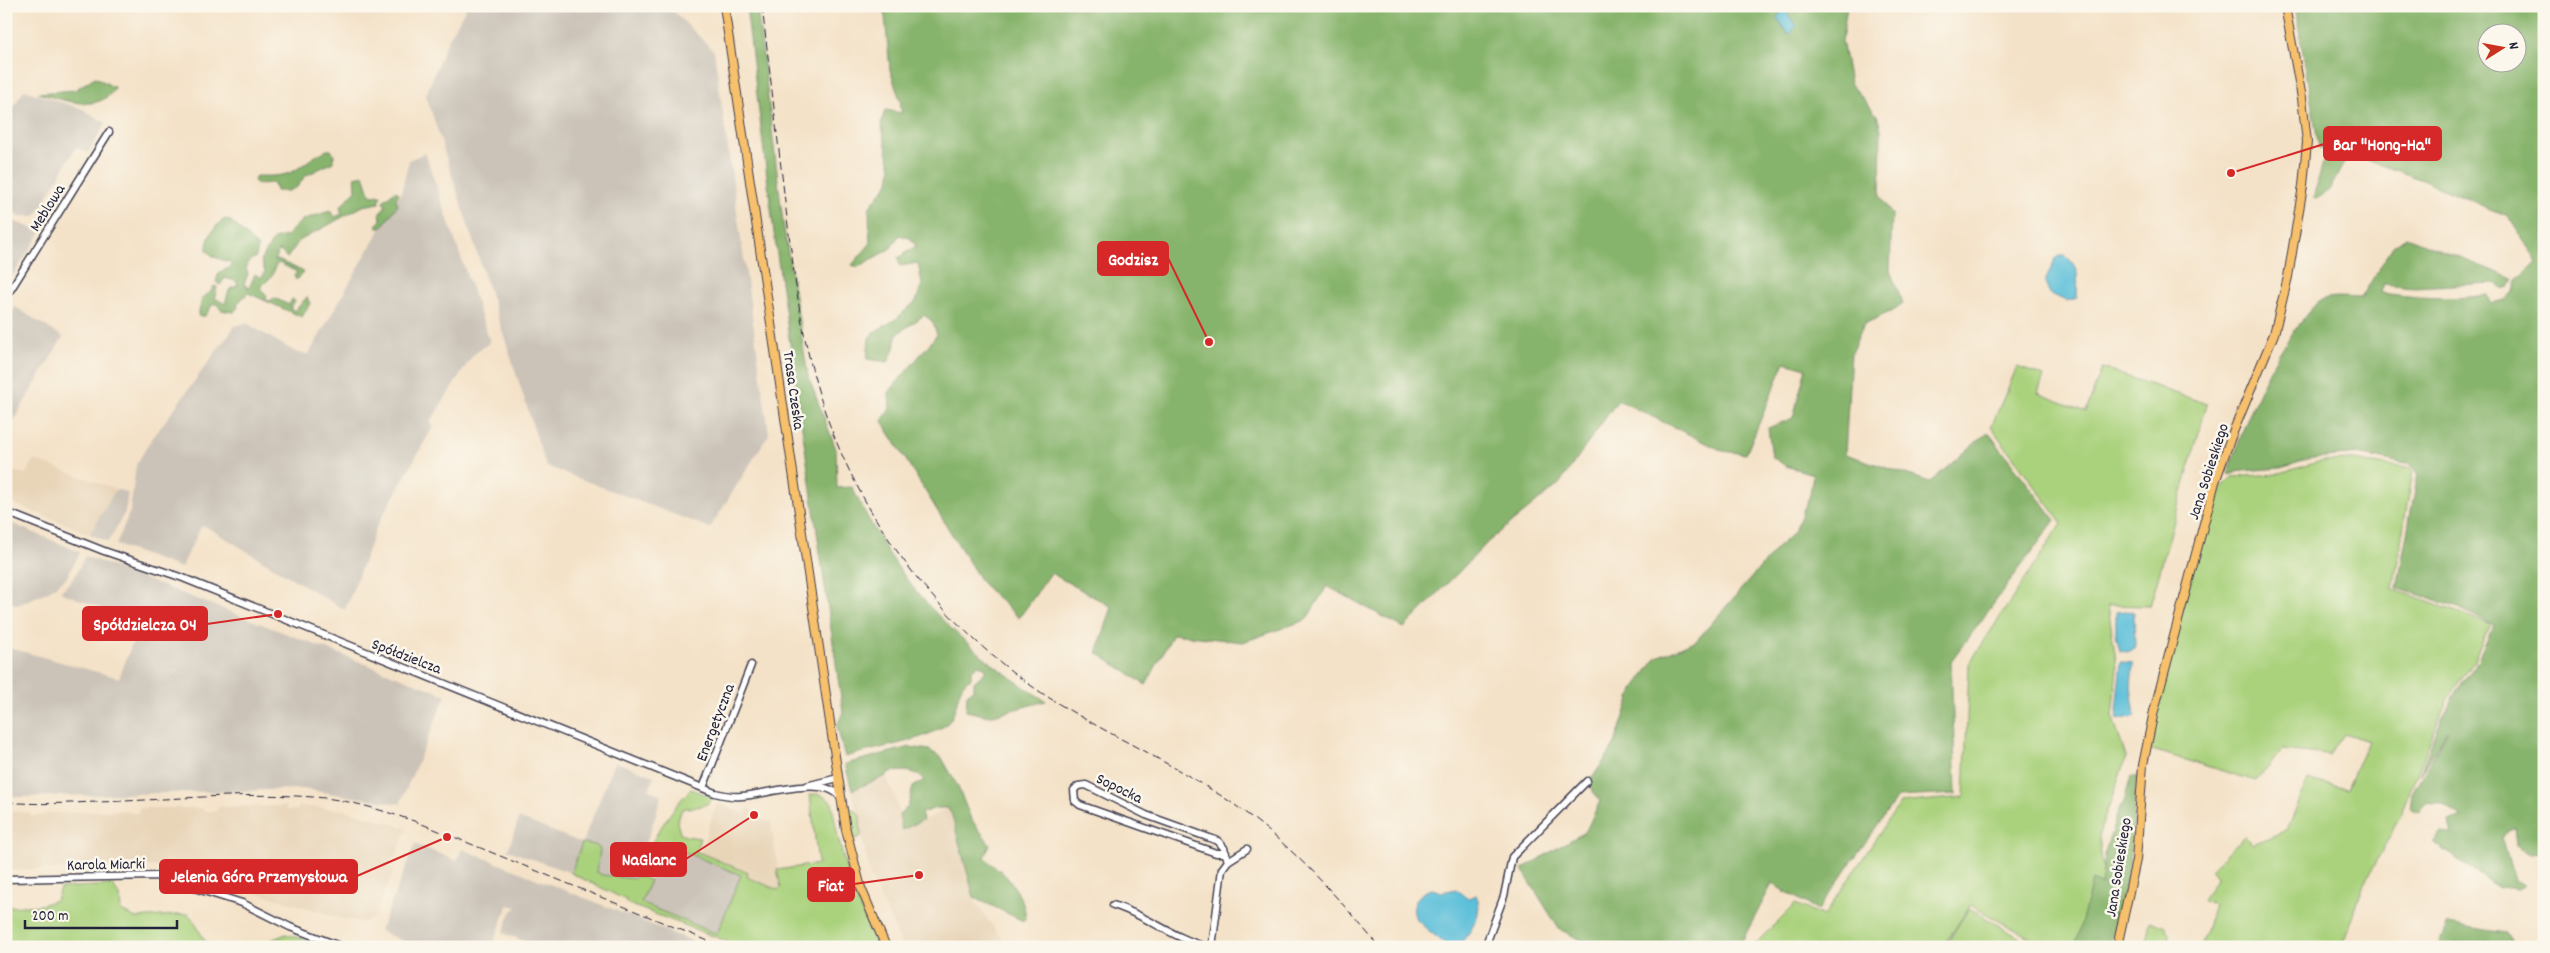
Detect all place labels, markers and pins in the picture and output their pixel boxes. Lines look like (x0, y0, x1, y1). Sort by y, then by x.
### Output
callout: Bar "Hong-Ha" (2324, 127, 2441, 160)
callout: Godzisz (1098, 242, 1168, 275)
callout: Spółdzielcza 04 (83, 607, 207, 640)
callout: NaGlanc (611, 843, 686, 876)
callout: Jelenia Góra Przemysłowa (160, 860, 357, 893)
callout: Fiat (808, 868, 854, 901)

